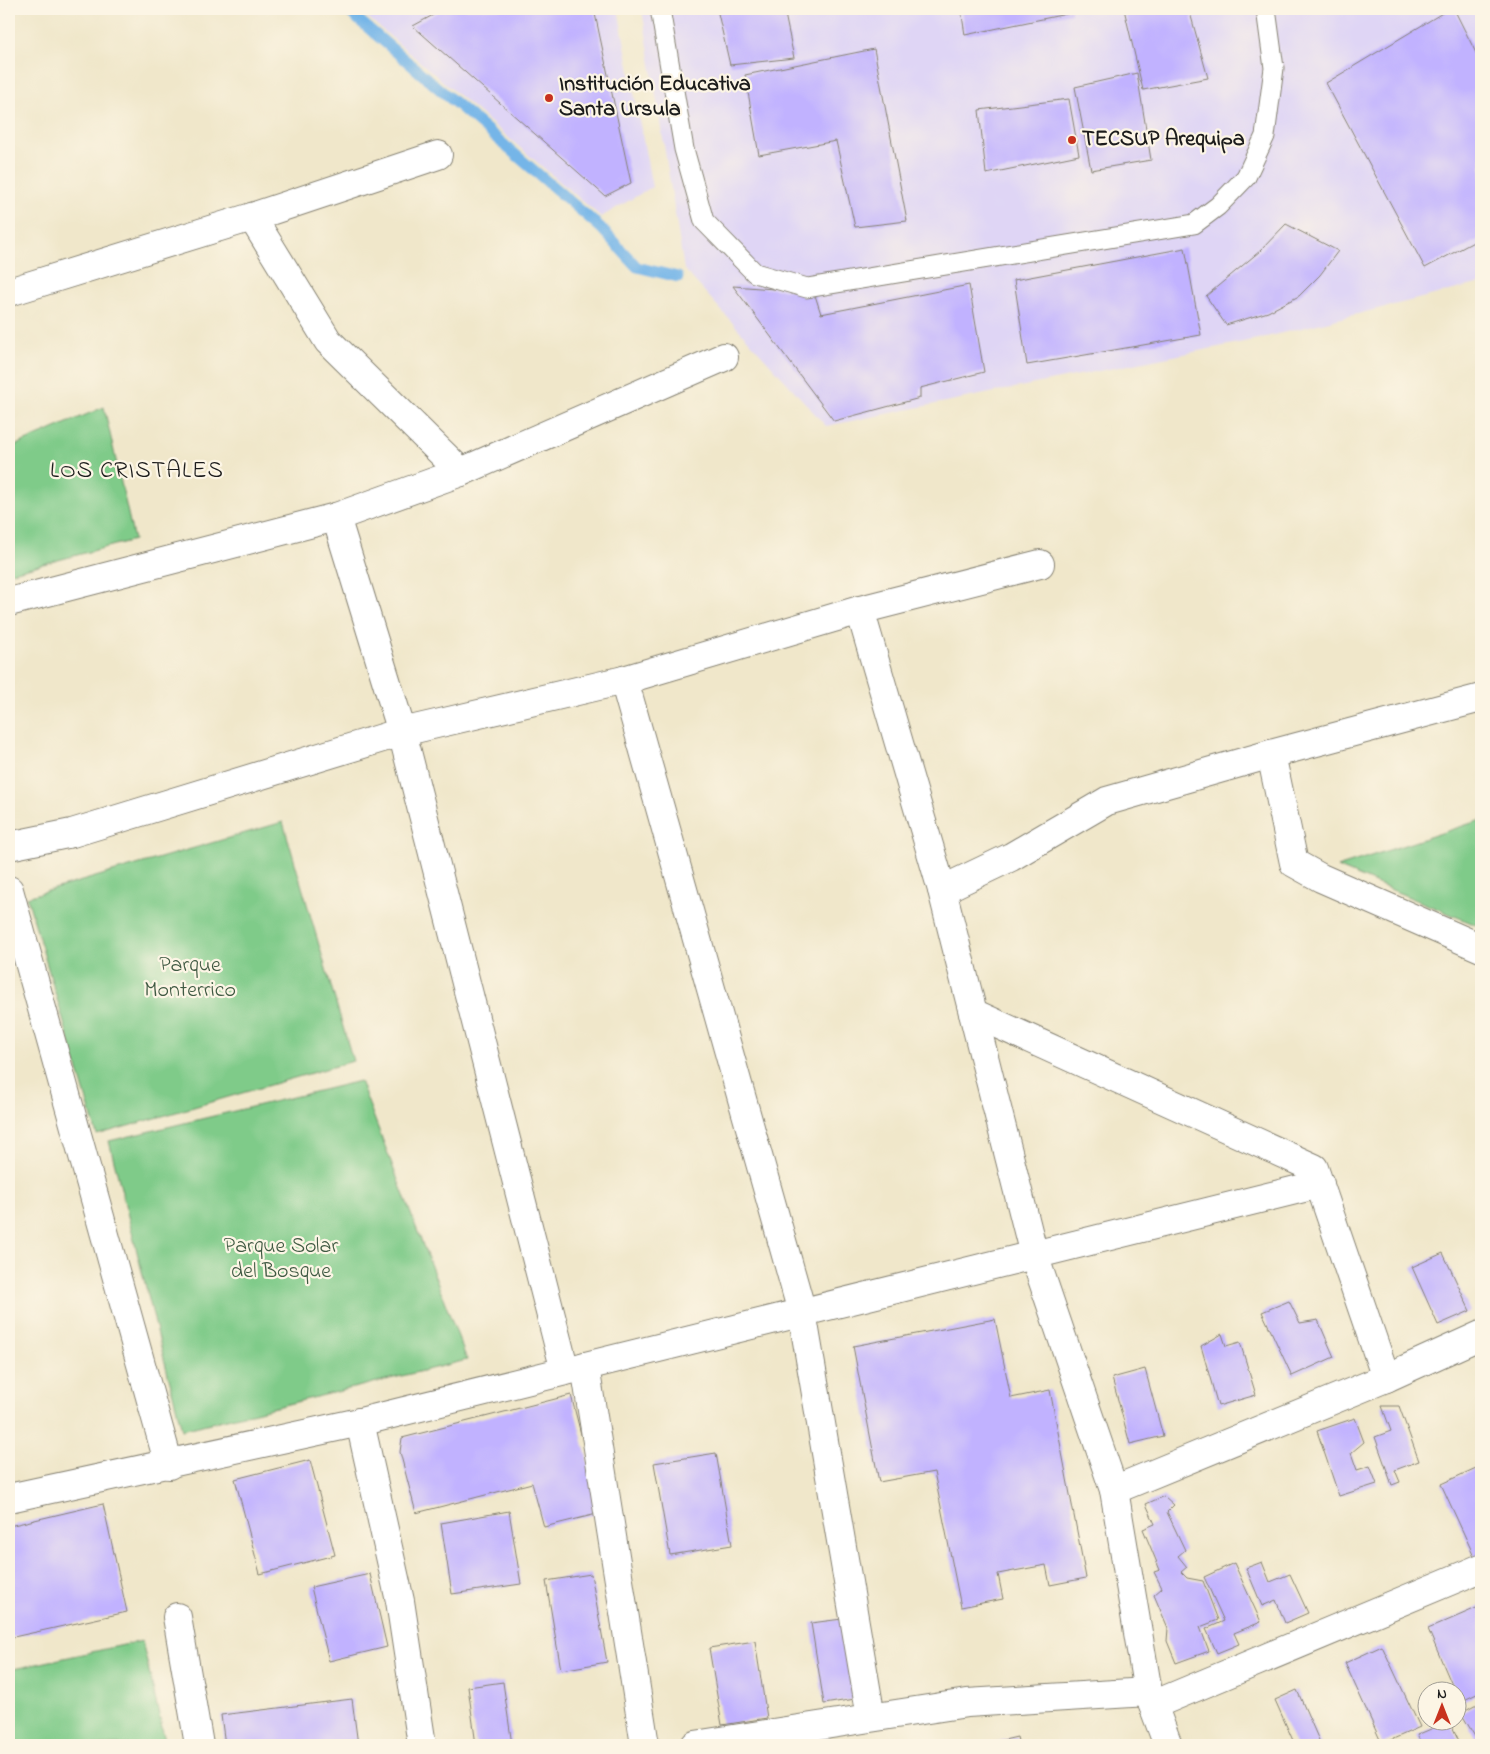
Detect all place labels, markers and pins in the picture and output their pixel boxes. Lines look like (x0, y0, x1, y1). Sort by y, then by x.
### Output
place label: Institución Educativa Santa Ursula (559, 69, 751, 126)
marker: Institución Educativa Santa Ursula (543, 92, 555, 104)
place label: TECSUP Arequipa (1082, 124, 1245, 156)
marker: TECSUP Arequipa (1066, 134, 1078, 146)

